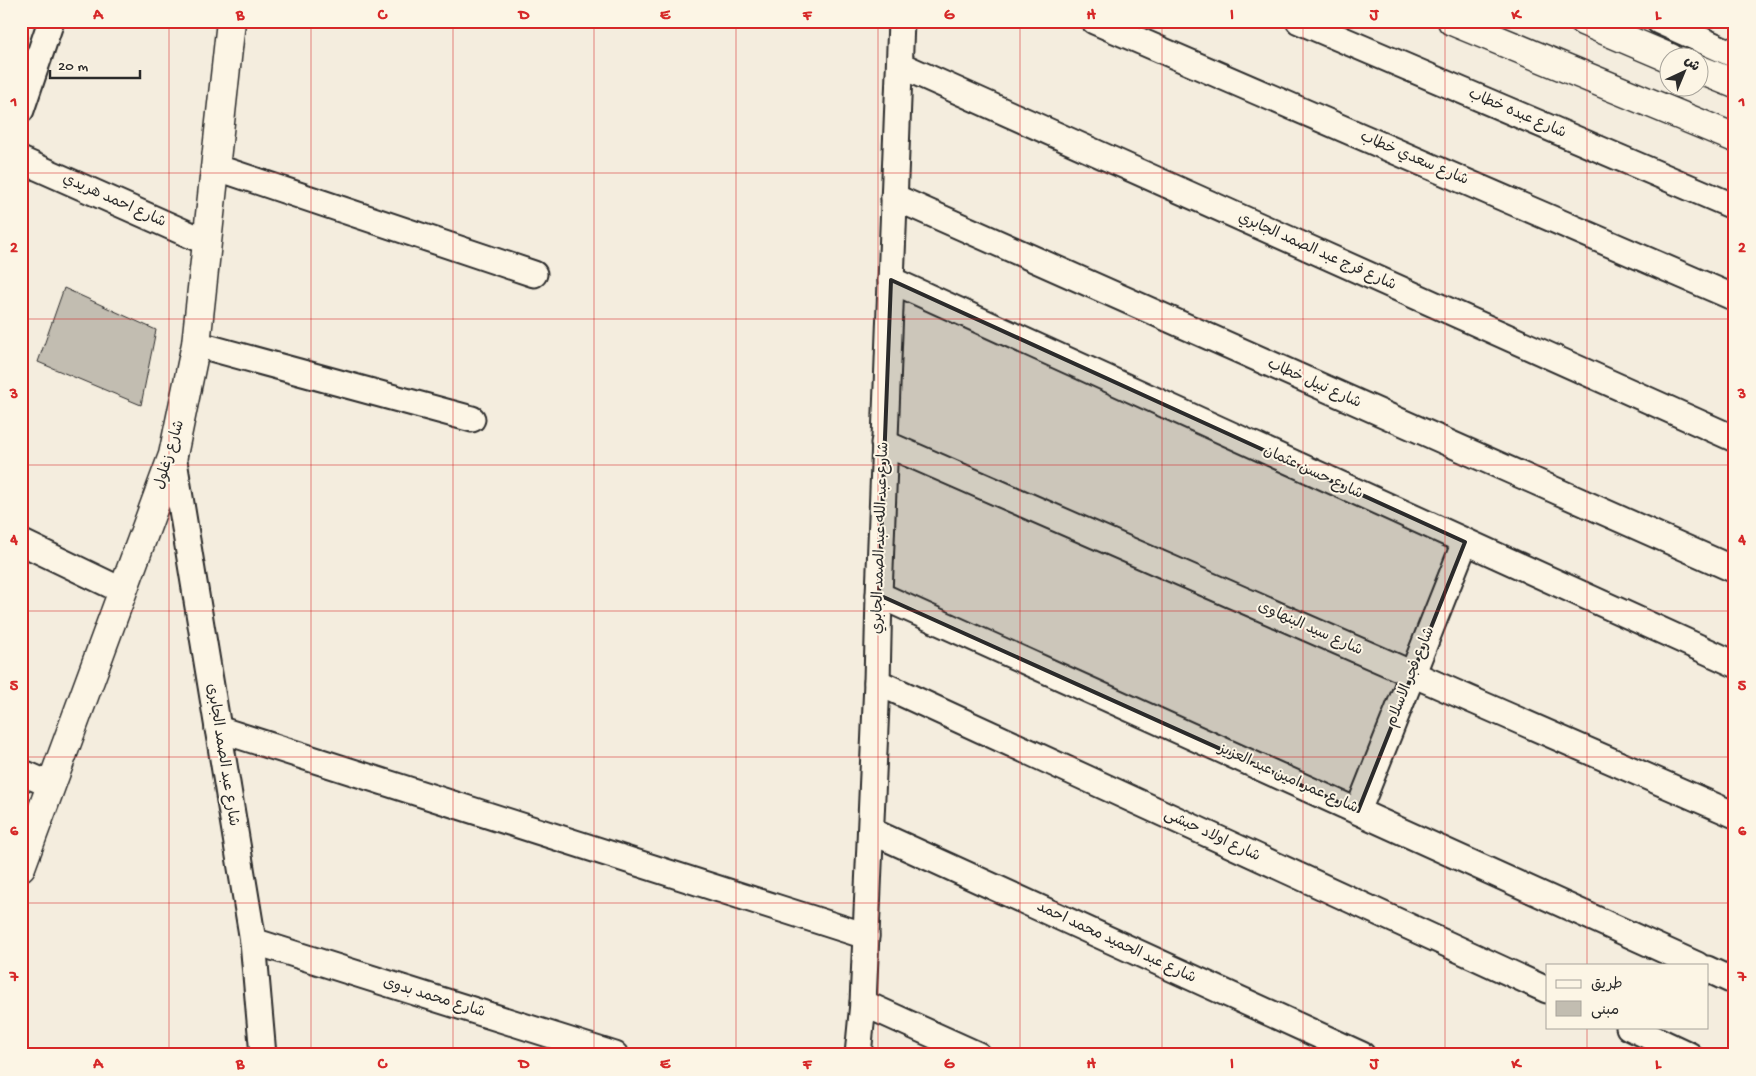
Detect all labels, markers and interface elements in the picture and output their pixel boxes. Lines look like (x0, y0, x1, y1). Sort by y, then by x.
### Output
text: A (92, 7, 104, 26)
text: B (235, 7, 245, 26)
text: C (377, 7, 388, 26)
text: D (517, 7, 530, 26)
text: E (660, 7, 671, 26)
text: F (802, 7, 813, 26)
text: G (944, 7, 955, 26)
text: H (1086, 7, 1096, 26)
text: I (1230, 7, 1234, 26)
text: J (1369, 7, 1380, 26)
text: K (1511, 7, 1523, 26)
text: L (1655, 7, 1662, 26)
scale bar (50, 48, 140, 80)
north arrow (1658, 48, 1708, 98)
text: ش (1680, 53, 1703, 76)
text: 20 m (58, 58, 88, 76)
street label: شارع عبده خطاب (1465, 85, 1569, 143)
text: 1 (10, 94, 17, 113)
text: 1 (1738, 94, 1745, 113)
street label: شارع سعدي خطاب (1357, 128, 1471, 190)
street label: شارع احمد هريدي (60, 170, 168, 232)
street label: شارع فرج عبد الصمد الجابري (1235, 209, 1399, 295)
text: 2 (10, 240, 18, 259)
text: 2 (1738, 240, 1746, 259)
street label: شارع نبيل خطاب (1264, 355, 1364, 413)
text: 3 (9, 386, 18, 405)
text: 3 (1737, 386, 1746, 405)
street label: شارع زغلول (151, 418, 189, 492)
street label: شارع عبد الله عبد الصمد الجابري (869, 442, 893, 634)
street label: شارع حسن عثمان (1260, 442, 1366, 504)
text: 4 (9, 532, 18, 551)
text: 4 (1737, 532, 1746, 551)
street label: شارع سيد البنهاوى (1255, 598, 1365, 660)
street label: شارع فجر الاسلام (1383, 624, 1439, 730)
text: 5 (10, 678, 19, 697)
text: 5 (1738, 678, 1747, 697)
street label: شارع عبد الصمد الجابرى (202, 682, 242, 828)
street label: شارع عمر امين عبد العزيز (1214, 739, 1361, 818)
street label: شارع اولاد حبشى (1161, 806, 1263, 866)
text: 6 (10, 823, 19, 842)
text: 6 (1738, 823, 1747, 842)
street label: شارع عبد الحميد محمد احمد (1033, 898, 1199, 988)
legend (1546, 964, 1708, 1028)
text: 7 (9, 969, 19, 988)
text: 7 (1737, 969, 1747, 988)
street label: شارع محمد بدوى (381, 974, 487, 1022)
text: طريق (1591, 976, 1623, 994)
text: مبنى (1591, 1002, 1619, 1020)
text: A (92, 1056, 104, 1075)
text: B (235, 1056, 245, 1075)
text: C (377, 1056, 388, 1075)
text: D (517, 1056, 530, 1075)
text: E (660, 1056, 671, 1075)
text: F (802, 1056, 813, 1075)
text: G (944, 1056, 955, 1075)
text: H (1086, 1056, 1096, 1075)
text: I (1230, 1056, 1234, 1075)
text: J (1369, 1056, 1380, 1075)
text: K (1511, 1056, 1523, 1075)
text: L (1655, 1056, 1662, 1075)

